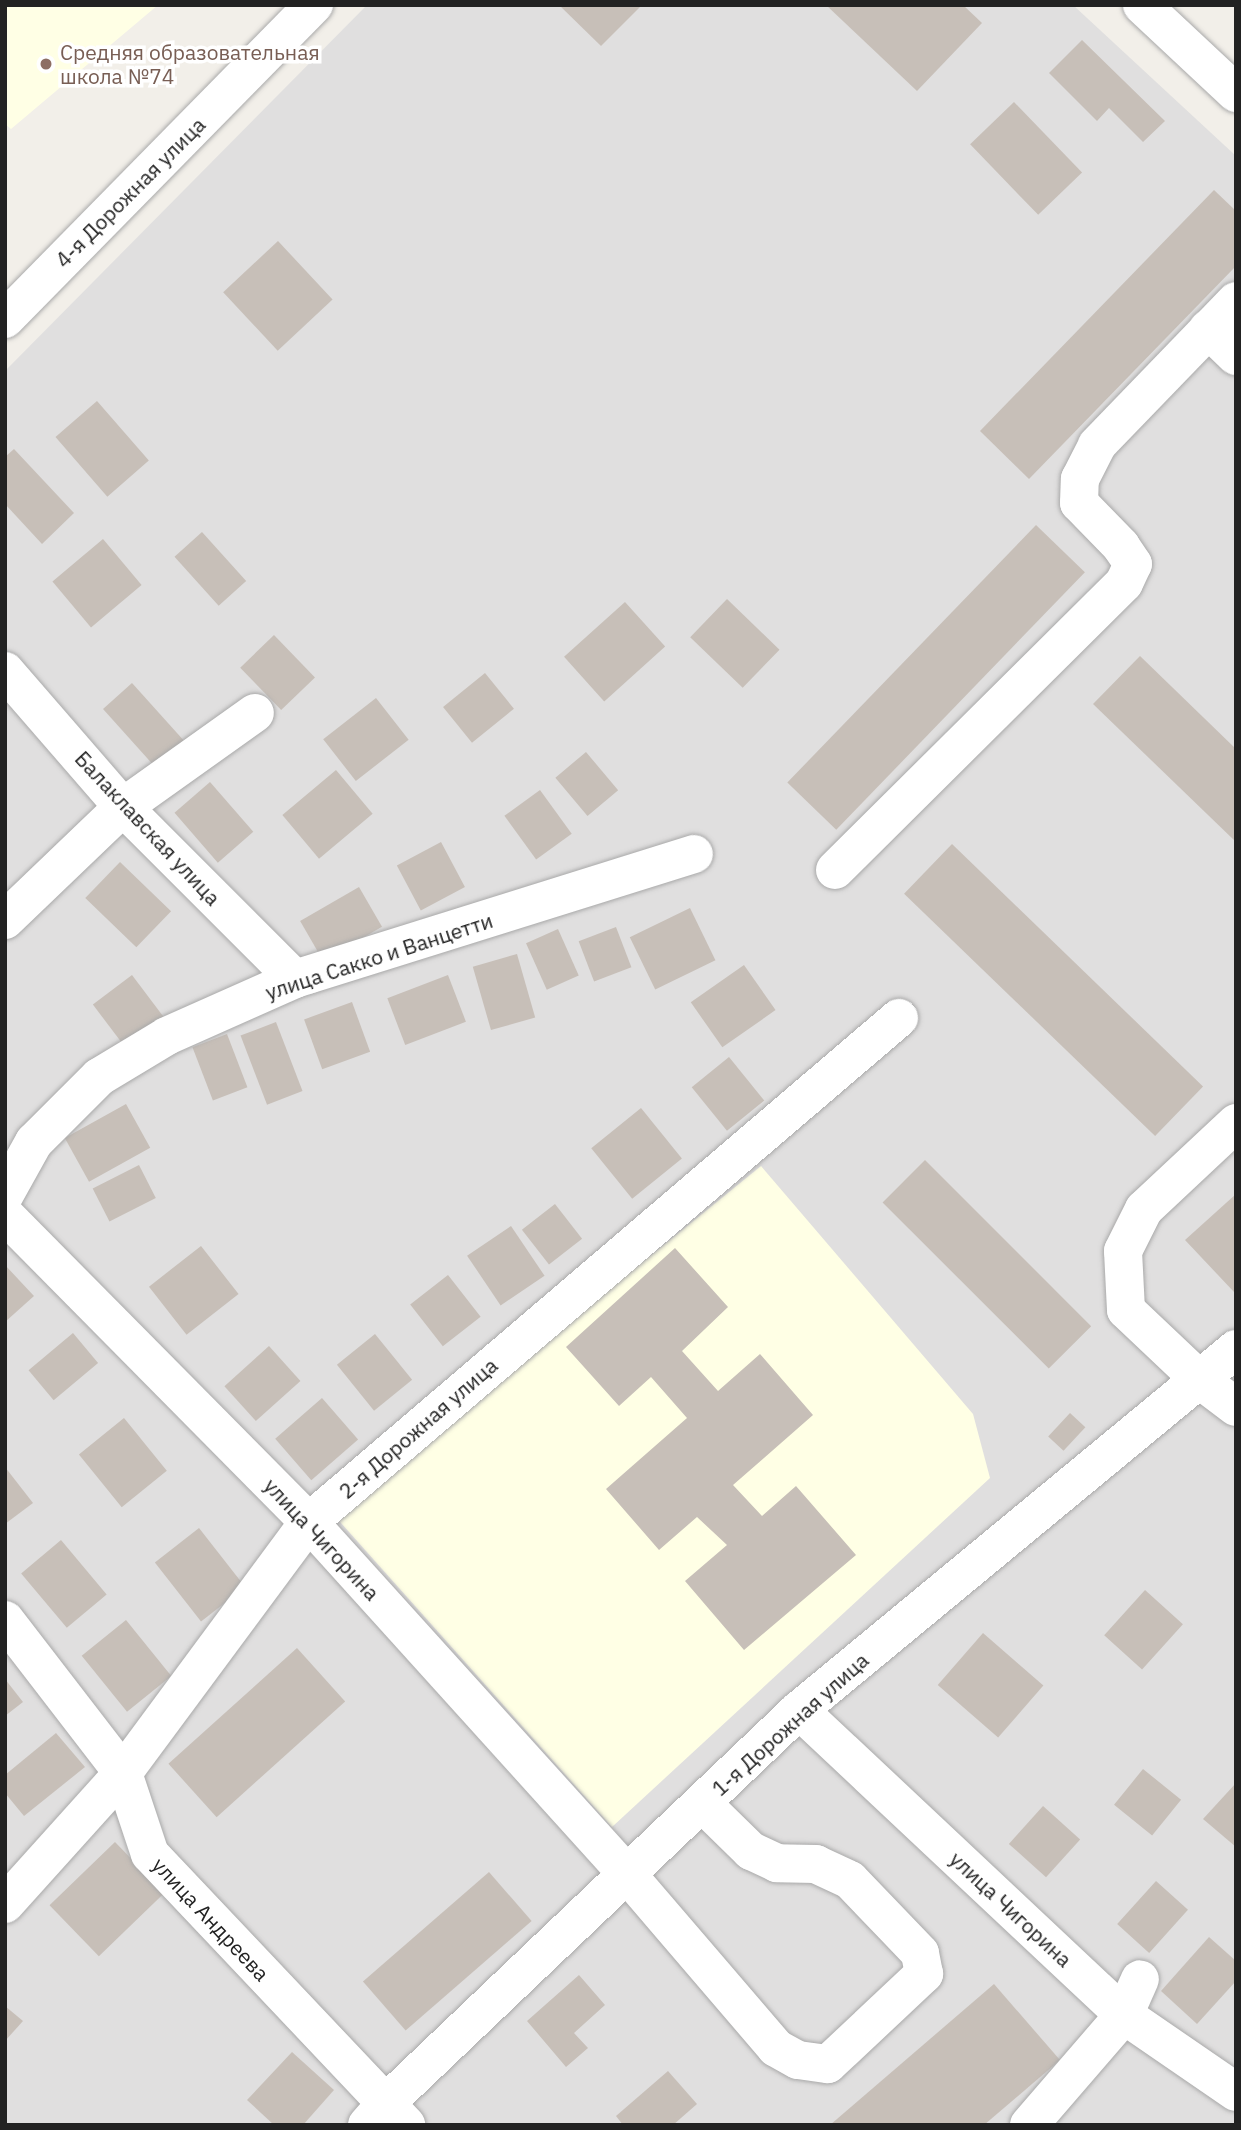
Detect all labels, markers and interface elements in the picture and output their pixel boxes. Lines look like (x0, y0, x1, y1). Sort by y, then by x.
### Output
place label: Средняя образовательная школа №74 (60, 39, 320, 89)
marker: Средняя образовательная школа №74 (38, 56, 54, 72)
street label: 4-я Дорожная улица (50, 112, 210, 272)
street label: Балаклавская улица (70, 746, 226, 910)
street label: улица Сакко и Ванцетти (262, 907, 496, 1005)
street label: 2-я Дорожная улица (334, 1352, 502, 1504)
street label: улица Чигорина (259, 1473, 385, 1605)
street label: 1-я Дорожная улица (707, 1647, 873, 1801)
street label: улица Чигорина (945, 1846, 1077, 1972)
street label: улица Андреева (147, 1852, 275, 1986)

